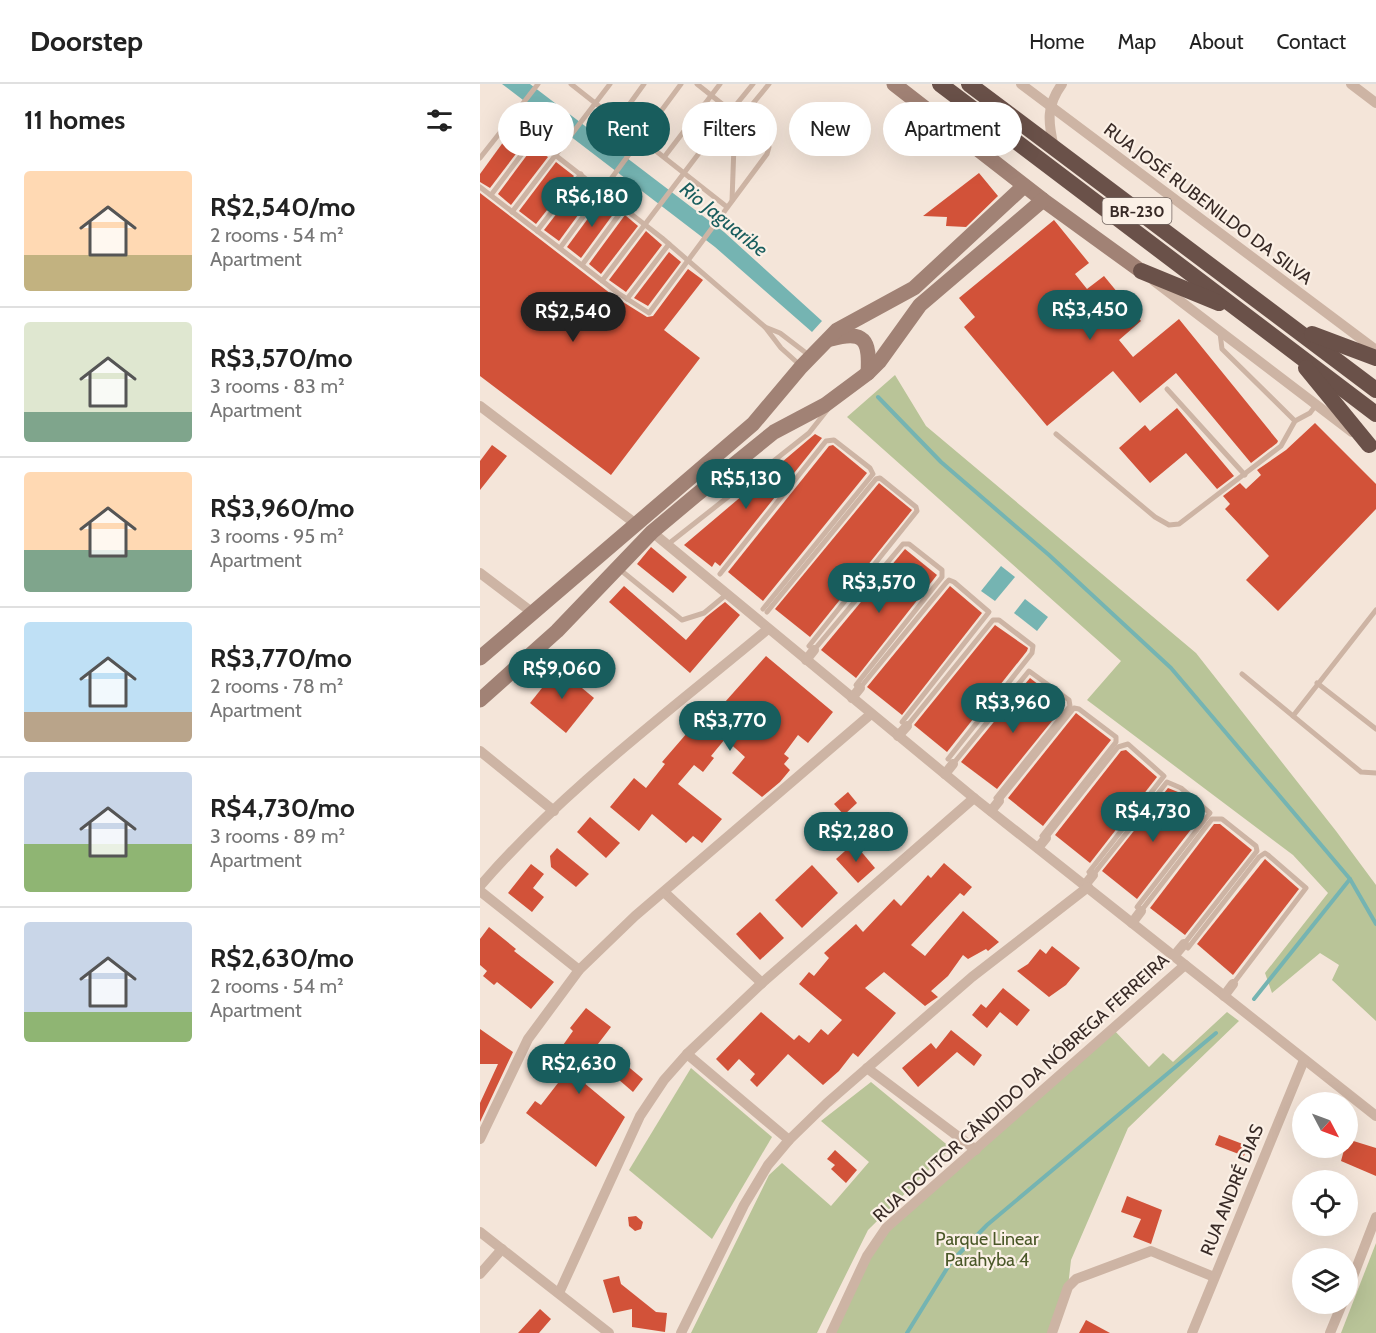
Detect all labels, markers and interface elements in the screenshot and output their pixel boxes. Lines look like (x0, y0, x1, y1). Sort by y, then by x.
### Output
text: Doorstep (30, 24, 143, 58)
text: Home (1029, 29, 1085, 54)
text: Map (1118, 29, 1156, 54)
text: About (1189, 29, 1243, 54)
text: Contact (1276, 29, 1346, 54)
chip: Buy (498, 102, 574, 156)
chip: Rent (586, 102, 670, 156)
chip: Filters (682, 102, 777, 156)
chip: New (789, 102, 871, 156)
chip: Apartment (883, 102, 1022, 156)
text: 11 homes (24, 104, 125, 136)
icon: filters (423, 104, 456, 137)
street label: RUA JOSÉ RUBENILDO DA SILVA (1100, 118, 1316, 290)
water label: Rio Jaguaribe (675, 176, 773, 262)
pin: R$6,180 (537, 177, 647, 228)
text: R$6,180 (555, 184, 629, 208)
text: R$2,540/mo (210, 191, 355, 223)
icon: home (72, 195, 144, 267)
road number: BR-230 (1102, 198, 1172, 224)
text: 2 rooms · 54 m² (210, 223, 344, 247)
text: Apartment (210, 247, 302, 271)
pin: R$3,450 (1035, 290, 1145, 341)
pin: R$2,540 (518, 292, 628, 343)
text: R$3,450 (1052, 297, 1128, 321)
text: R$2,540 (535, 299, 611, 323)
text: R$3,570/mo (210, 342, 352, 374)
icon: home (72, 346, 144, 418)
text: 3 rooms · 83 m² (210, 374, 345, 398)
text: Apartment (210, 398, 302, 422)
pin: R$5,130 (691, 459, 801, 510)
text: R$5,130 (710, 466, 782, 490)
text: R$3,960/mo (210, 492, 354, 524)
icon: home (72, 496, 144, 568)
text: 3 rooms · 95 m² (210, 524, 344, 548)
text: Apartment (210, 548, 302, 572)
pin: R$3,570 (824, 563, 934, 614)
text: R$3,570 (842, 570, 916, 594)
text: R$3,770/mo (210, 642, 352, 674)
icon: home (72, 646, 144, 718)
pin: R$9,060 (507, 649, 617, 700)
text: R$9,060 (523, 656, 601, 680)
text: 2 rooms · 78 m² (210, 674, 343, 698)
pin: R$3,960 (958, 683, 1068, 734)
text: R$3,960 (975, 690, 1051, 714)
text: Apartment (210, 698, 302, 722)
pin: R$3,770 (675, 701, 785, 752)
text: R$3,770 (693, 708, 767, 732)
text: R$4,730/mo (210, 792, 355, 824)
pin: R$4,730 (1098, 792, 1208, 843)
icon: home (72, 796, 144, 868)
text: R$4,730 (1115, 799, 1191, 823)
pin: R$2,280 (801, 812, 911, 863)
text: R$2,280 (818, 819, 894, 843)
text: 3 rooms · 89 m² (210, 824, 345, 848)
text: Apartment (210, 848, 302, 872)
text: R$2,630/mo (210, 942, 354, 974)
icon: home (72, 946, 144, 1018)
street label: RUA DOUTOR CÂNDIDO DA NÓBREGA FERREIRA (868, 949, 1174, 1227)
text: 2 rooms · 54 m² (210, 974, 344, 998)
text: Apartment (210, 998, 302, 1022)
pin: R$2,630 (524, 1044, 634, 1095)
text: R$2,630 (541, 1051, 617, 1075)
north arrow (1292, 1092, 1358, 1158)
map controls (1292, 1092, 1358, 1314)
street label: RUA ANDRÉ DIAS (1196, 1121, 1268, 1259)
button: locate (1292, 1170, 1358, 1236)
park label: Parque Linear Parahyba 4 (935, 1228, 1039, 1271)
button: layers (1292, 1248, 1358, 1314)

